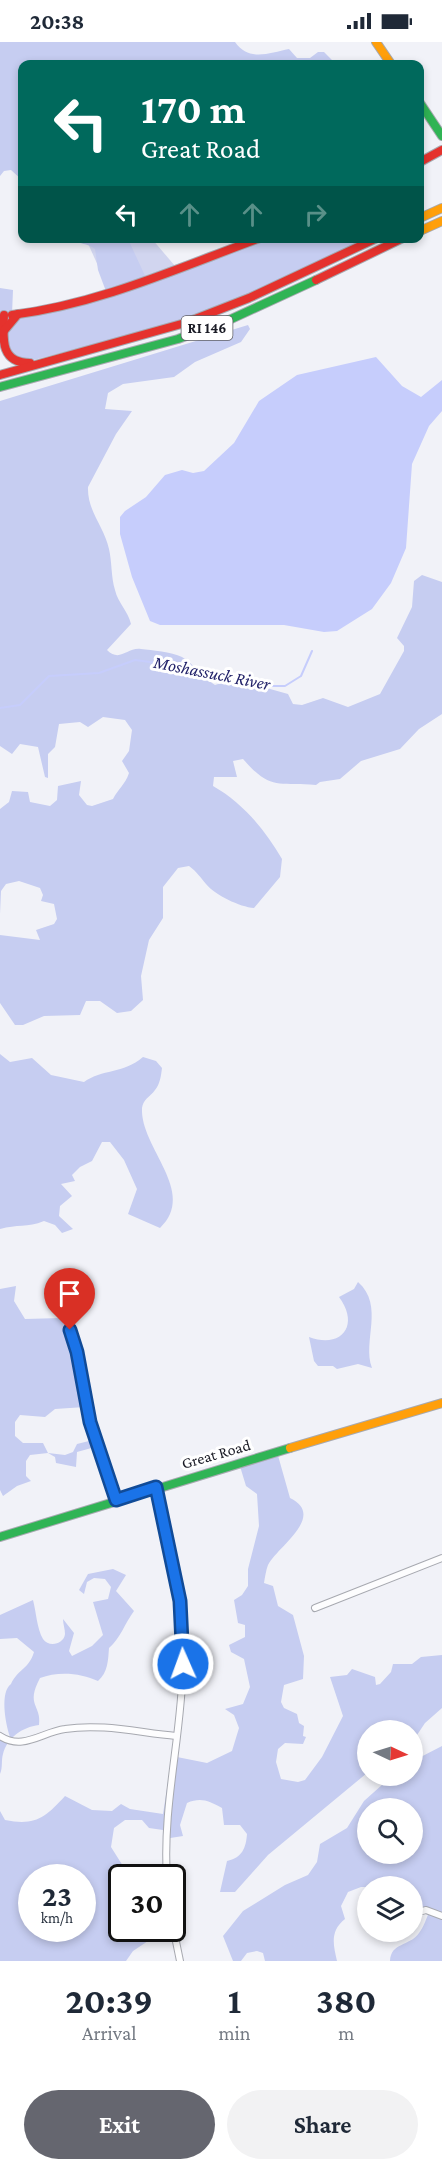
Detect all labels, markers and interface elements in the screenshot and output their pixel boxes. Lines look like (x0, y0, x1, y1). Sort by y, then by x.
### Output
text: 20:38 (30, 9, 84, 34)
icon: left (42, 84, 120, 162)
text: 170 m (141, 85, 246, 132)
text: Great Road (141, 134, 260, 164)
icon: left (110, 198, 143, 231)
icon: ahead (173, 198, 206, 231)
icon: ahead (236, 198, 269, 231)
icon: right (299, 198, 332, 231)
road number: RI 146 (182, 316, 232, 340)
water label: Moshassuck River (151, 652, 273, 694)
pin (44, 1268, 95, 1330)
icon: arrive (53, 1277, 86, 1310)
street label: Great Road (180, 1436, 253, 1472)
position arrow (151, 1632, 215, 1696)
north arrow (357, 1720, 423, 1786)
map controls (357, 1720, 423, 1942)
button: search (357, 1798, 423, 1864)
speed limit sign: 30 (108, 1864, 186, 1942)
button: layers (357, 1876, 423, 1942)
text: 23 (42, 1879, 72, 1912)
text: km/h (41, 1910, 73, 1926)
text: 20:39 (66, 1981, 153, 2021)
text: 1 (228, 1981, 241, 2021)
text: 380 (316, 1981, 376, 2021)
text: Arrival (82, 2022, 136, 2044)
text: min (219, 2022, 251, 2044)
text: m (338, 2022, 354, 2044)
button: Exit (24, 2090, 215, 2159)
button: Share (227, 2090, 418, 2159)

